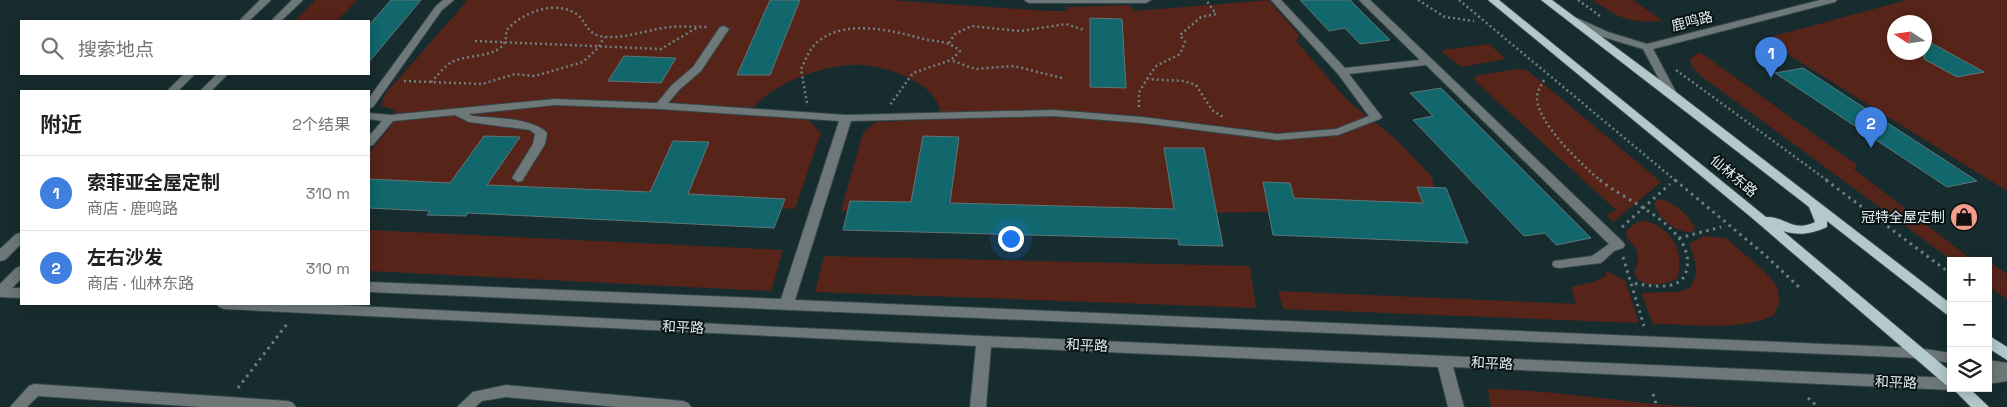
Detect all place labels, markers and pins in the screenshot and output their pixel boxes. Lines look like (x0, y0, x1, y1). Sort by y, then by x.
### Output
pin: 1 (1755, 37, 1787, 78)
pin: 2 (1855, 107, 1887, 148)
shop icon: 冠特全屋定制 (1949, 202, 1979, 232)
place label: 冠特全屋定制 (1861, 208, 1945, 226)

